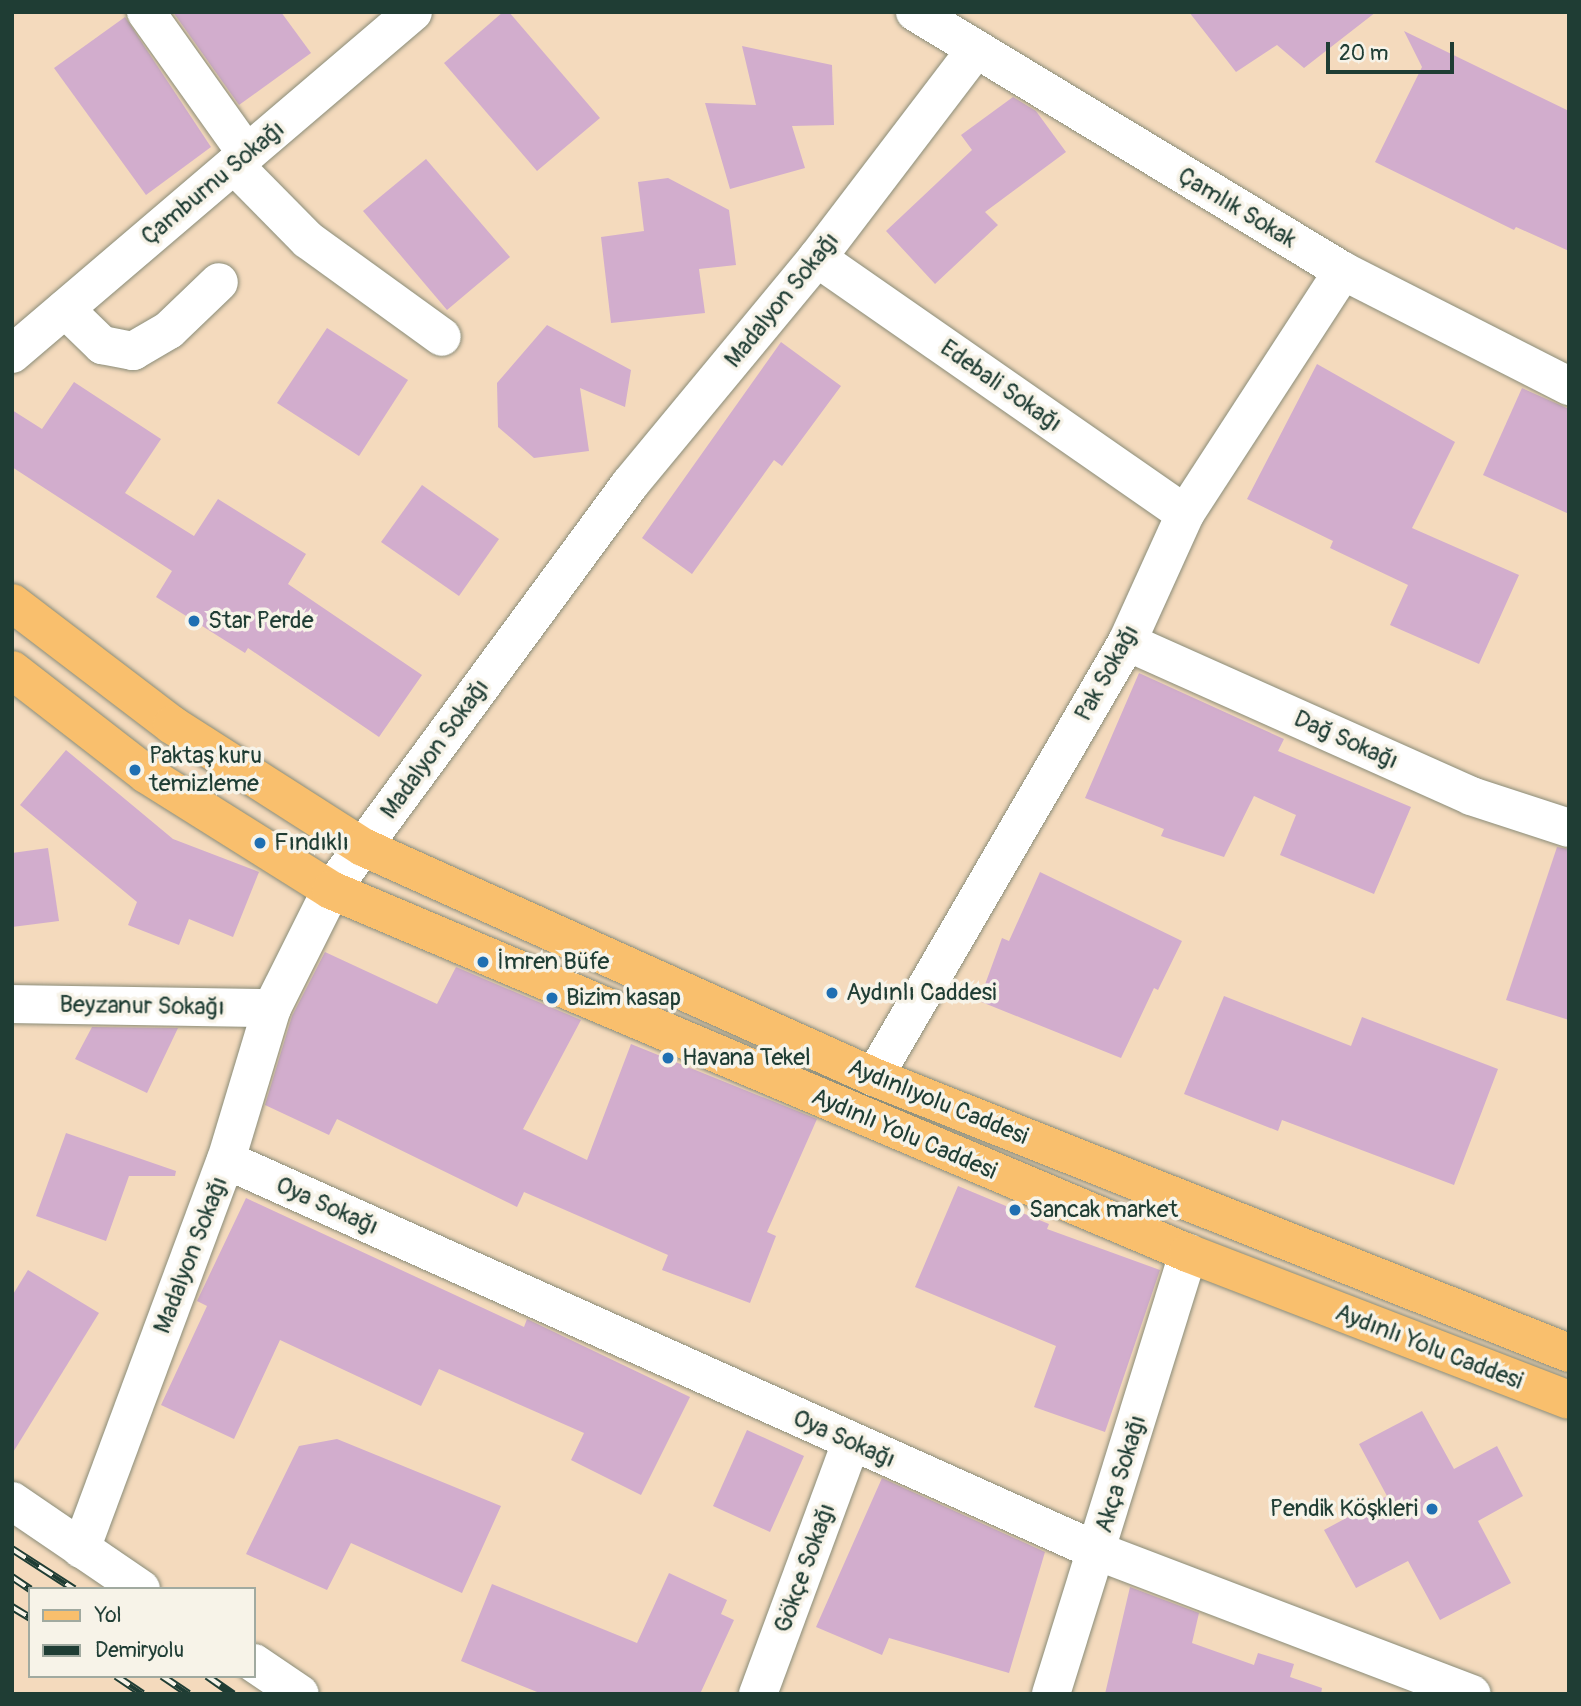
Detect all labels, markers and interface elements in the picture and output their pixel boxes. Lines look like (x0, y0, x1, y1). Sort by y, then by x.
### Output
scale bar (1329, 28, 1457, 72)
text: 20 m (1339, 40, 1388, 67)
street label: Çamburnu Sokağı (136, 115, 290, 251)
street label: Çamlık Sokak (1173, 161, 1301, 255)
street label: Madalyon Sokağı (719, 227, 845, 373)
street label: Edebali Sokağı (935, 334, 1067, 438)
place label: Star Perde (208, 607, 314, 635)
marker: Star Perde (186, 613, 202, 629)
street label: Pak Sokağı (1069, 620, 1145, 726)
street label: Madalyon Sokağı (375, 673, 495, 825)
street label: Dağ Sokağı (1289, 704, 1403, 776)
place label: Paktaş kuru temizleme (149, 742, 262, 798)
marker: Paktaş kuru temizleme (127, 762, 143, 778)
place label: Fındıklı (274, 829, 349, 857)
marker: Fındıklı (252, 835, 268, 851)
place label: İmren Büfe (497, 948, 609, 976)
marker: İmren Büfe (475, 954, 491, 970)
place label: Aydınlı Caddesi (846, 979, 997, 1007)
place label: Bizim kasap (566, 984, 681, 1012)
marker: Aydınlı Caddesi (824, 985, 840, 1001)
street label: Beyzanur Sokağı (59, 990, 225, 1022)
marker: Bizim kasap (544, 990, 560, 1006)
place label: Havana Tekel (682, 1044, 811, 1072)
marker: Havana Tekel (660, 1050, 676, 1066)
street label: Aydınlıyolu Caddesi (844, 1053, 1032, 1151)
street label: Aydınlı Yolu Caddesi (807, 1082, 1001, 1186)
street label: Oya Sokağı (271, 1171, 383, 1241)
street label: Madalyon Sokağı (148, 1172, 234, 1338)
place label: Sancak market (1029, 1196, 1178, 1224)
marker: Sancak market (1007, 1202, 1023, 1218)
street label: Aydınlı Yolu Caddesi (1331, 1298, 1527, 1396)
street label: Oya Sokağı (788, 1404, 900, 1474)
street label: Akça Sokağı (1089, 1412, 1153, 1536)
place label: Pendik Köşkleri (1270, 1495, 1418, 1523)
street label: Gökçe Sokağı (768, 1499, 842, 1637)
marker: Pendik Köşkleri (1424, 1501, 1440, 1517)
legend (28, 1587, 256, 1678)
text: Yol (95, 1602, 122, 1629)
text: Demiryolu (95, 1637, 184, 1664)

